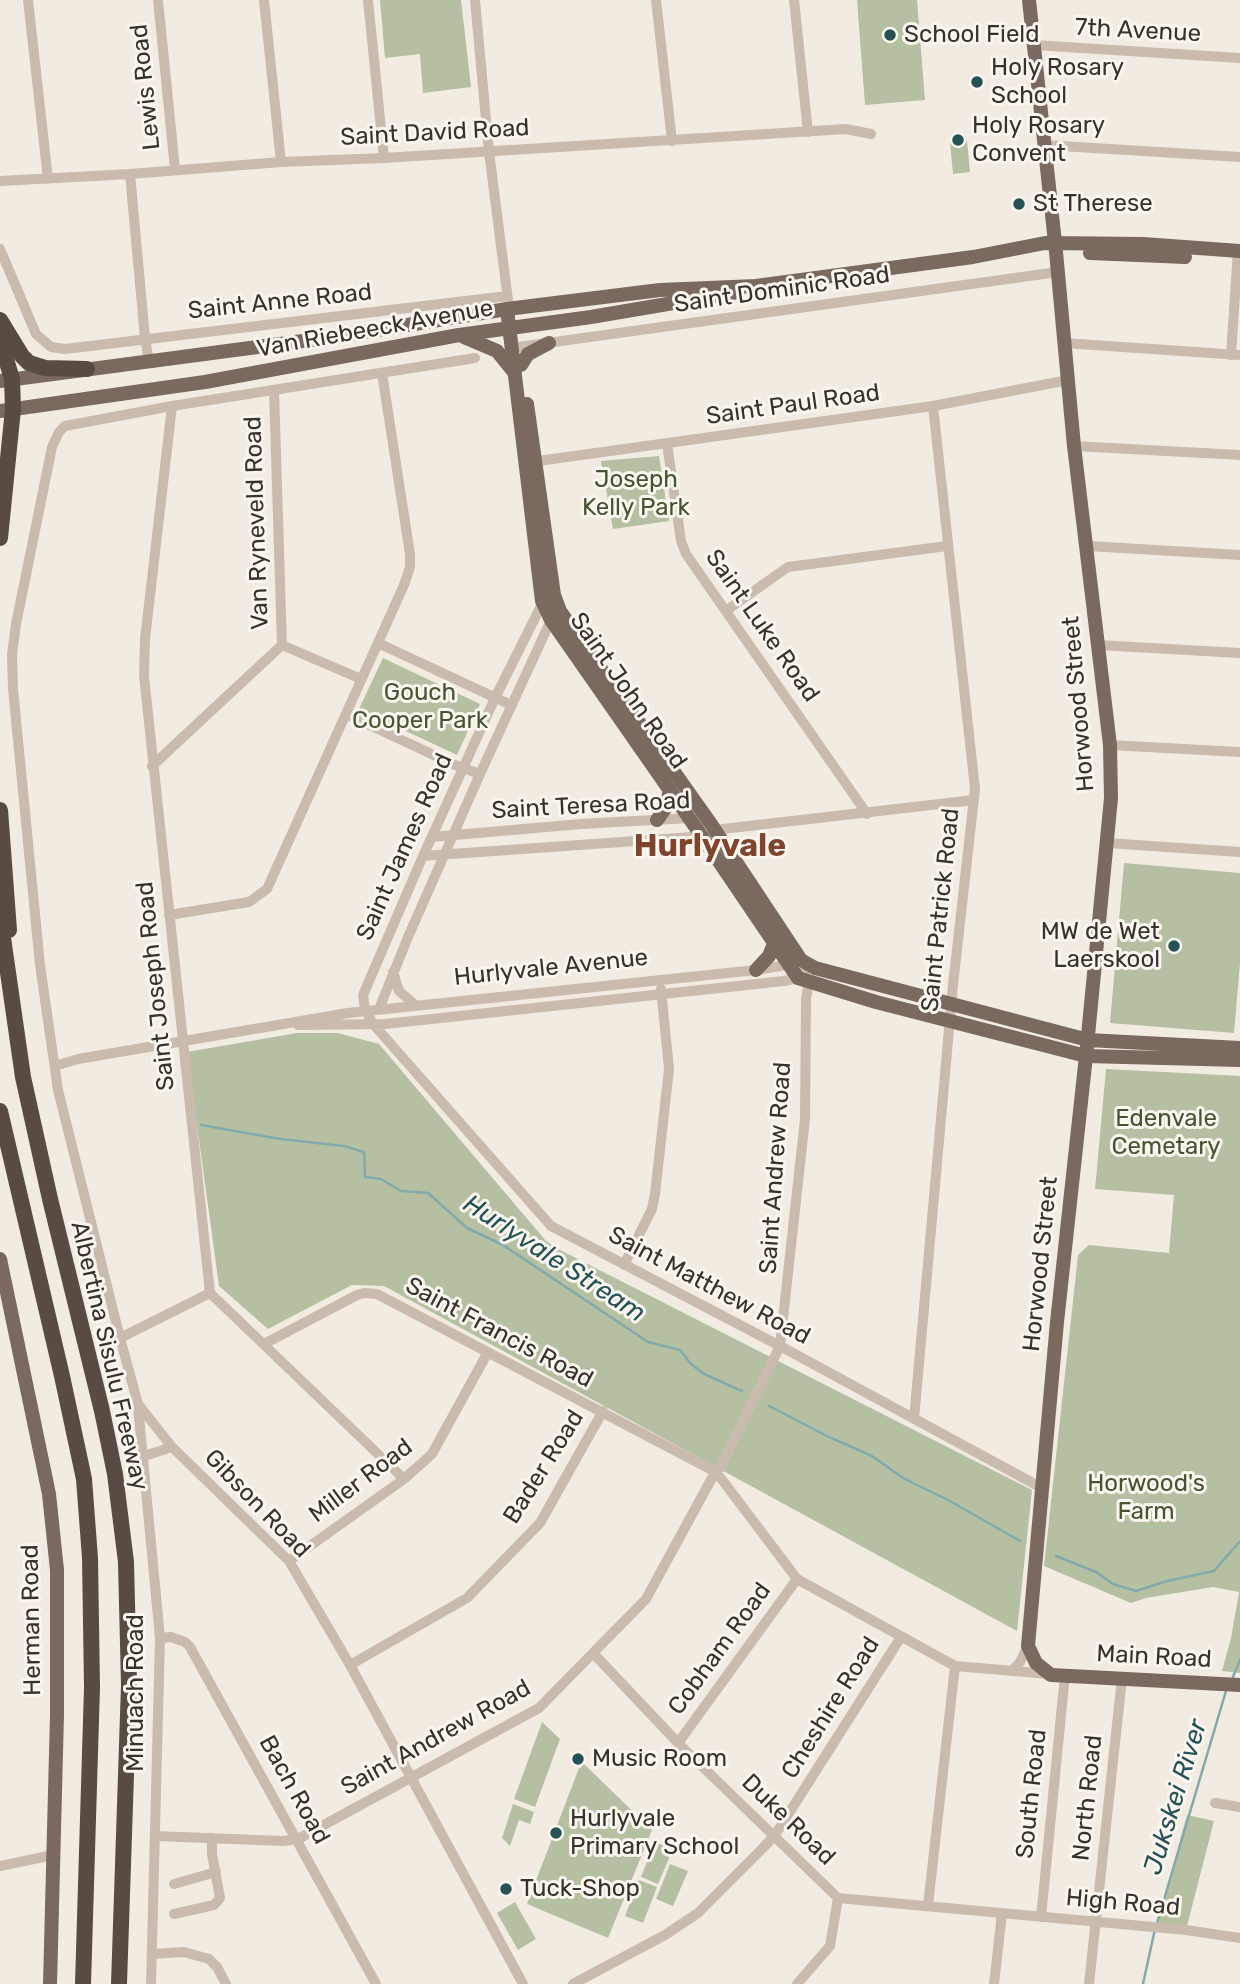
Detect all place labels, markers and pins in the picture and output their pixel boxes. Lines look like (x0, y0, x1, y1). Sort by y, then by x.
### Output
place label: School Field (904, 21, 1039, 49)
marker: School Field (882, 27, 898, 43)
place label: Holy Rosary School (991, 54, 1124, 110)
marker: Holy Rosary School (969, 74, 985, 90)
place label: Holy Rosary Convent (972, 112, 1105, 168)
marker: Holy Rosary Convent (950, 132, 966, 148)
place label: St Therese (1033, 190, 1153, 218)
marker: St Therese (1011, 196, 1027, 212)
place label: MW de Wet Laerskool (1041, 918, 1160, 974)
marker: MW de Wet Laerskool (1166, 938, 1182, 954)
place label: Music Room (592, 1745, 727, 1773)
marker: Music Room (570, 1751, 586, 1767)
place label: Hurlyvale Primary School (570, 1805, 739, 1861)
marker: Hurlyvale Primary School (548, 1825, 564, 1841)
place label: Tuck-Shop (520, 1875, 640, 1903)
marker: Tuck-Shop (498, 1881, 514, 1897)

